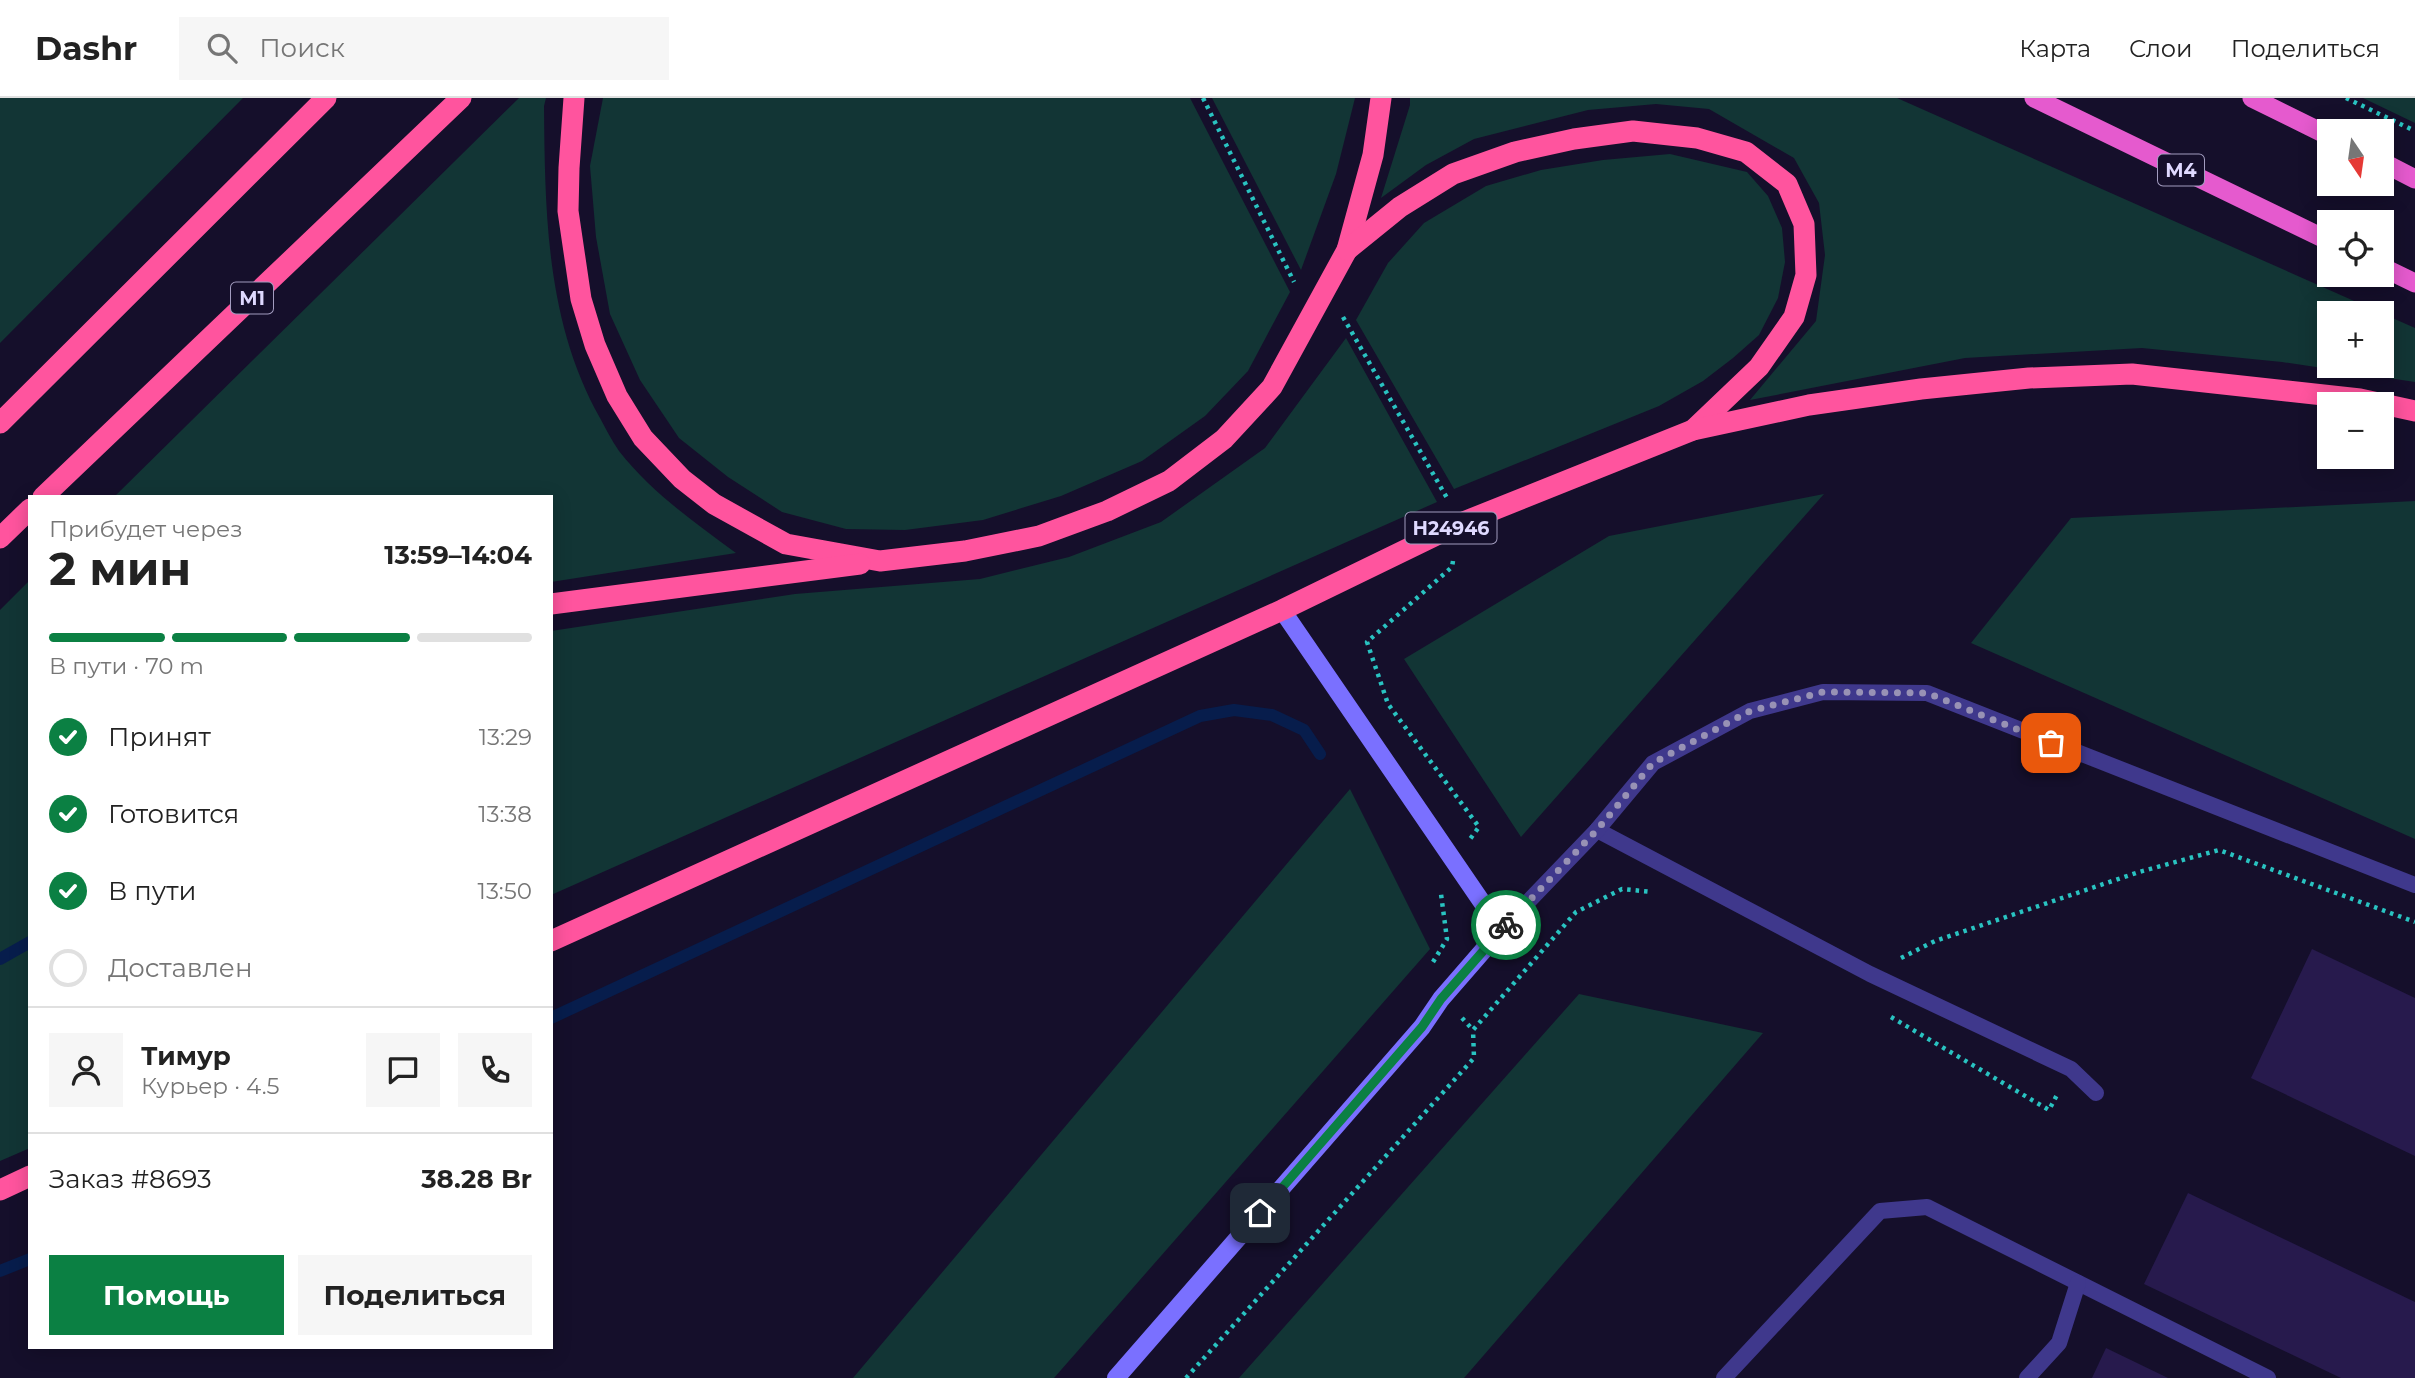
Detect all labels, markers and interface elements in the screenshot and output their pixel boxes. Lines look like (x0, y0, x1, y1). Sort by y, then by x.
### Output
search box (179, 17, 669, 80)
text: Dashr (35, 28, 137, 68)
icon: search (203, 29, 241, 67)
text: Поиск (259, 32, 345, 64)
text: Карта (2019, 34, 2091, 63)
text: Слои (2129, 34, 2193, 63)
text: Поделиться (2231, 34, 2380, 63)
north arrow (2317, 119, 2394, 196)
map controls (2317, 119, 2394, 469)
road number: М4 (2158, 155, 2204, 186)
button: locate (2317, 210, 2394, 287)
road number: М1 (231, 282, 273, 314)
button: + (2317, 301, 2394, 378)
button: − (2317, 392, 2394, 469)
road number: Н24946 (1406, 512, 1496, 544)
text: Прибудет через (49, 515, 243, 543)
text: 13:59–14:04 (384, 539, 532, 571)
text: 2 мин (49, 540, 191, 597)
text: В пути · 70 m (49, 652, 204, 680)
pin (2021, 713, 2081, 773)
icon: check (49, 718, 87, 756)
text: Принят (108, 721, 211, 753)
text: 13:29 (479, 723, 532, 751)
icon: bag (2032, 724, 2070, 762)
icon: check (49, 795, 87, 833)
text: Готовится (108, 798, 239, 830)
text: 13:38 (478, 800, 532, 828)
icon: check (49, 872, 87, 910)
text: В пути (108, 875, 197, 907)
text: 13:50 (478, 877, 532, 905)
courier (1471, 890, 1541, 960)
icon: bike (1487, 906, 1525, 944)
text: Доставлен (108, 952, 253, 984)
button: person (49, 1033, 123, 1107)
button: chat (366, 1033, 440, 1107)
button: phone (458, 1033, 532, 1107)
text: Тимур (141, 1040, 231, 1072)
text: Курьер · 4.5 (141, 1072, 280, 1100)
text: Заказ #8693 (49, 1163, 212, 1195)
text: 38.28 Br (421, 1163, 532, 1195)
pin (1230, 1183, 1290, 1243)
icon: home (1241, 1194, 1279, 1232)
button: Помощь (49, 1255, 284, 1335)
button: Поделиться (298, 1255, 532, 1335)

